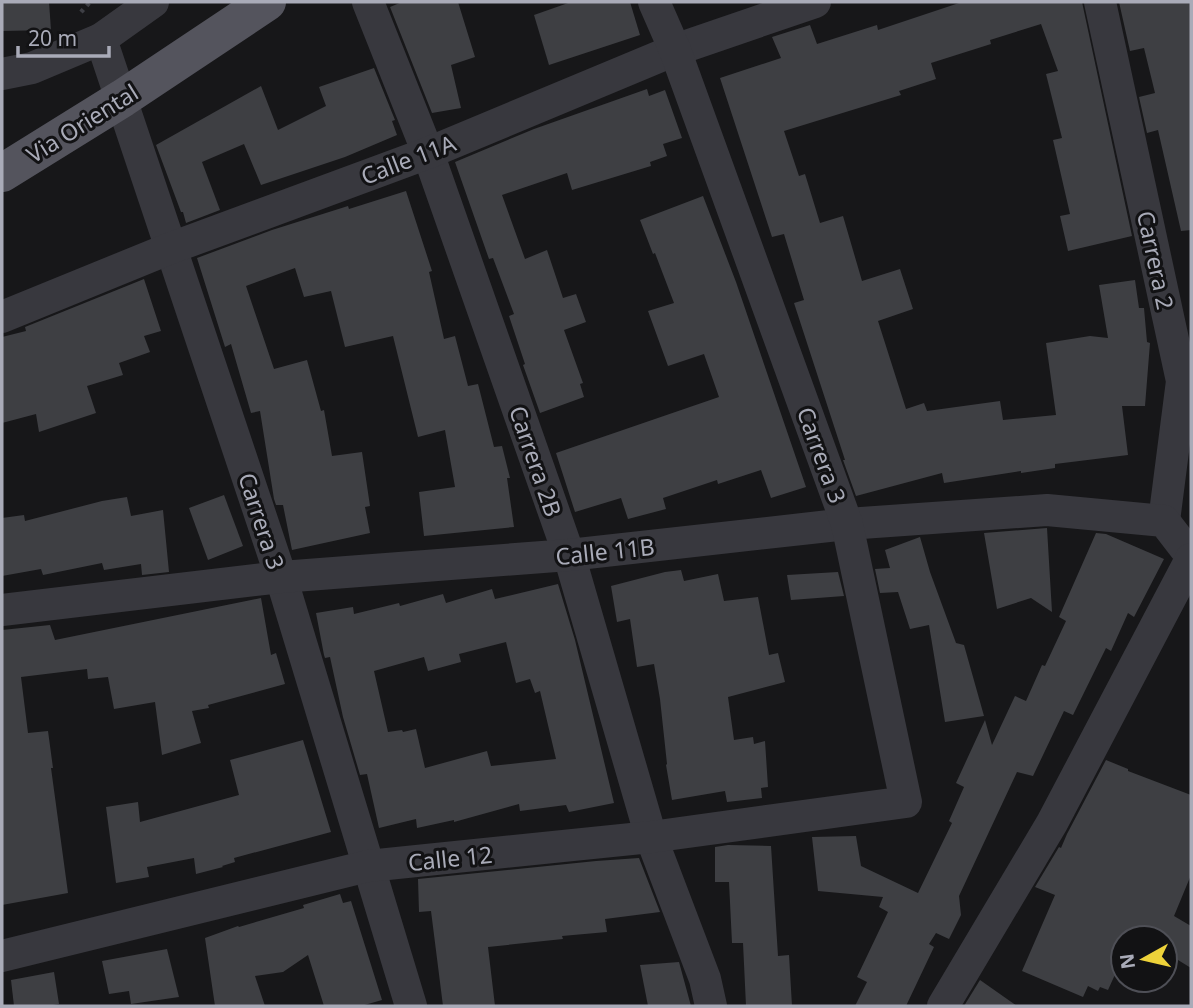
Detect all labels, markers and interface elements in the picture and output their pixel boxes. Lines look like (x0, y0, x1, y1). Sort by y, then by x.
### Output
scale bar (18, 14, 108, 58)
text: 20 m (28, 24, 77, 52)
street label: Via Oriental (20, 76, 144, 170)
street label: Calle 11A (356, 126, 460, 192)
street label: Carrera 2 (1130, 208, 1182, 312)
street label: Carrera 2B (502, 401, 570, 521)
street label: Carrera 3 (790, 403, 854, 507)
street label: Carrera 3 (231, 468, 293, 574)
street label: Calle 11B (554, 530, 656, 572)
street label: Calle 12 (406, 838, 494, 878)
north arrow (1109, 924, 1179, 994)
text: N (1113, 952, 1141, 971)

